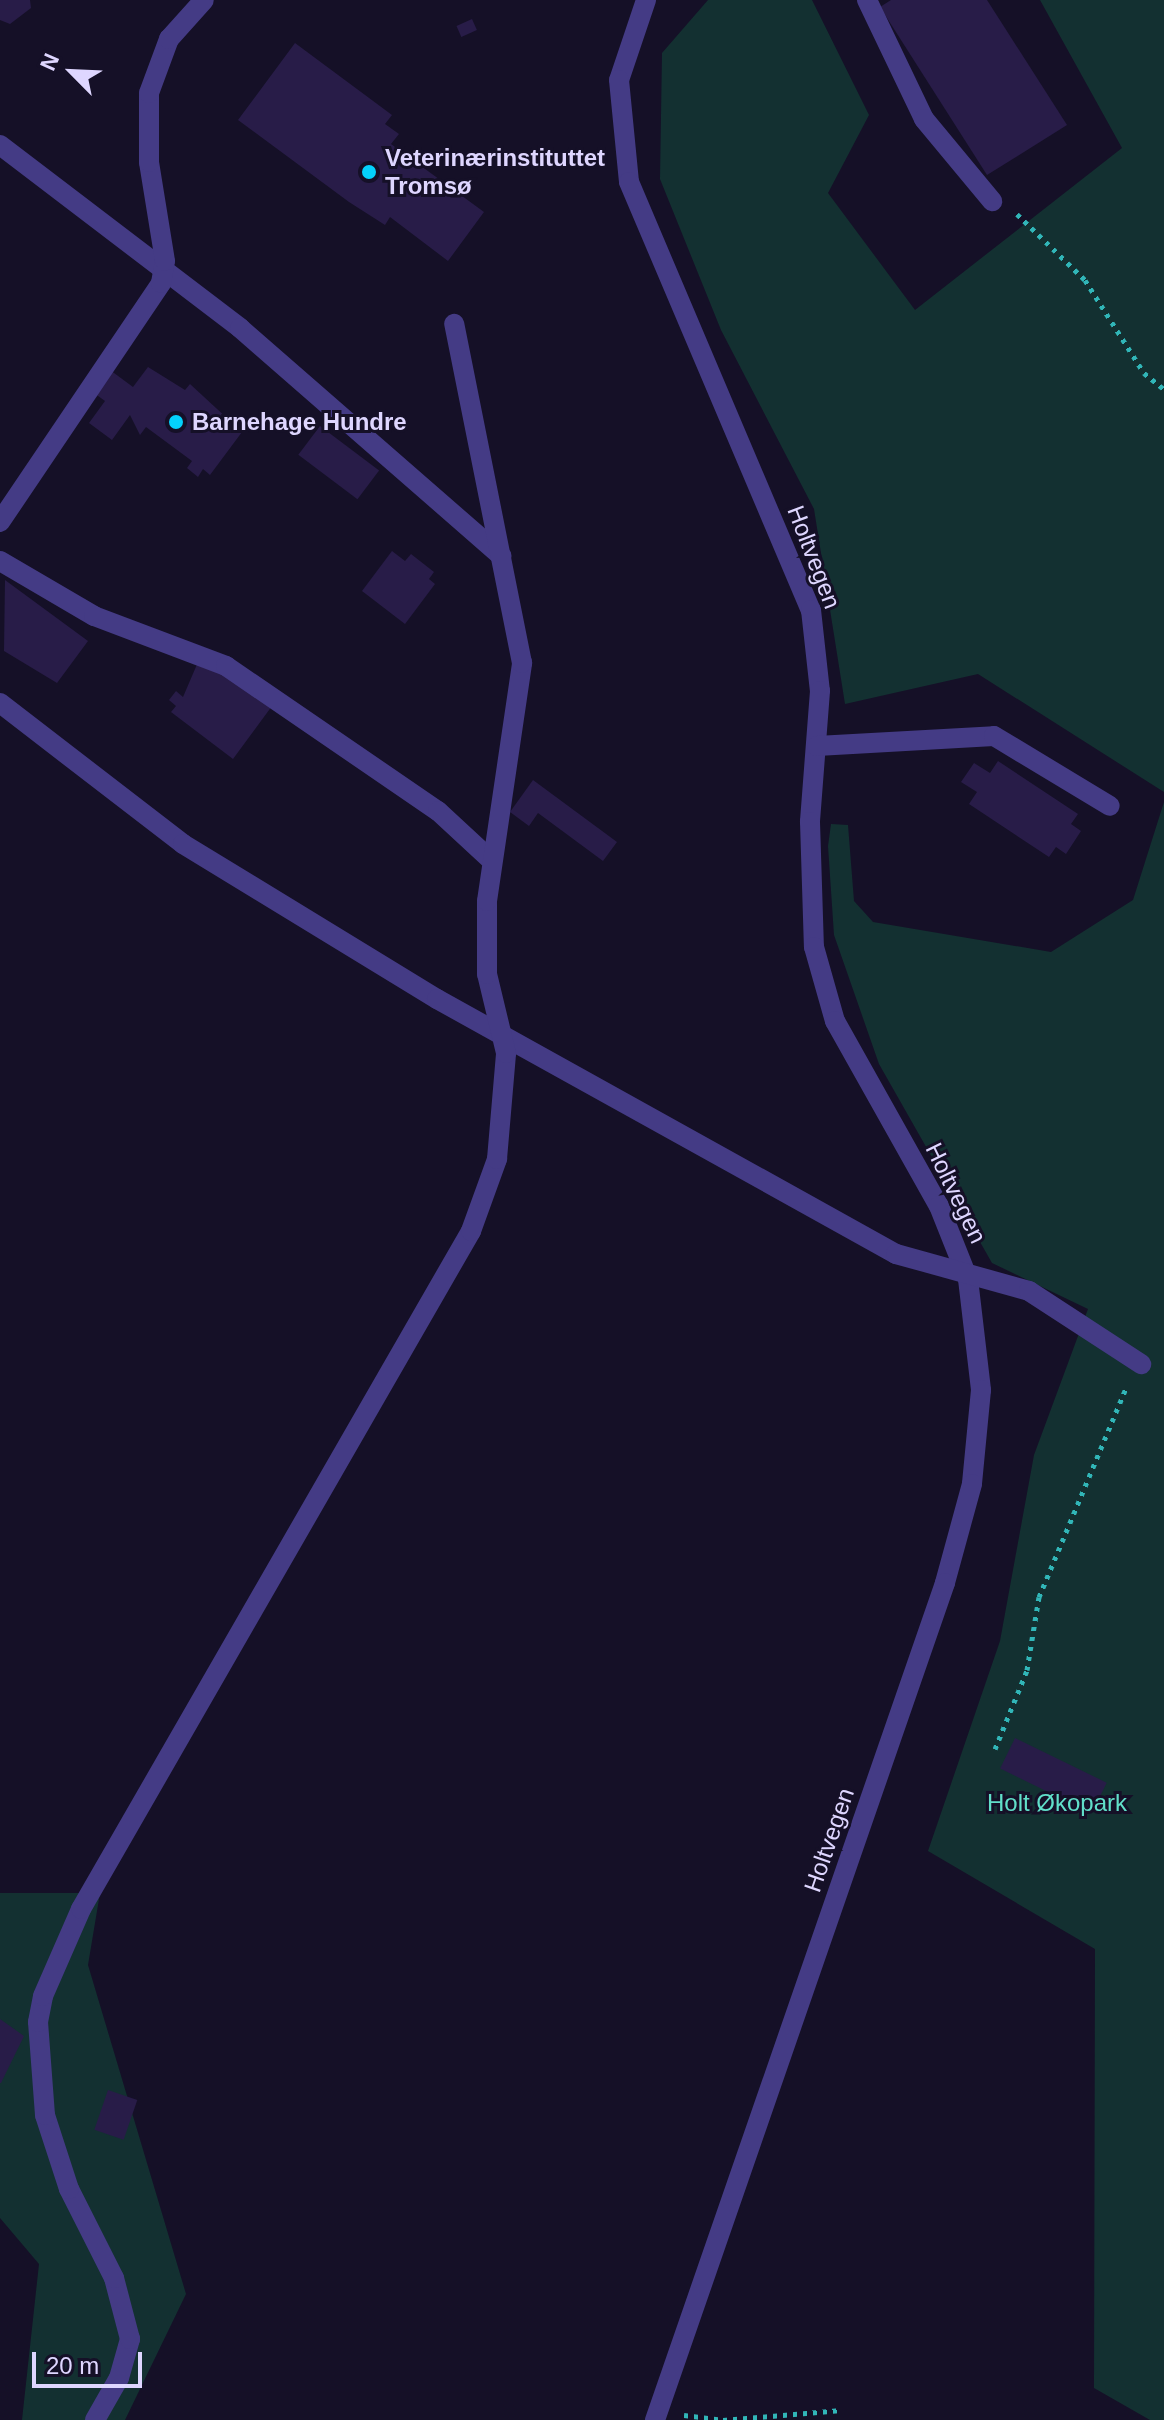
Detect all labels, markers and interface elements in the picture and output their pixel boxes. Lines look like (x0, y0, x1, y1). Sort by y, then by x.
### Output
north arrow (32, 32, 112, 112)
text: N (35, 50, 64, 74)
place label: Veterinærinstituttet Tromsø (385, 144, 605, 200)
marker: Veterinærinstituttet Tromsø (360, 163, 378, 181)
place label: Barnehage Hundre (192, 408, 407, 436)
marker: Barnehage Hundre (167, 413, 185, 431)
street label: Holtvegen (781, 501, 847, 613)
street label: Holtvegen (919, 1138, 993, 1248)
street label: Holtvegen (798, 1784, 860, 1896)
park label: Holt Økopark (987, 1789, 1127, 1817)
scale bar (36, 2336, 146, 2386)
text: 20 m (46, 2352, 99, 2379)

